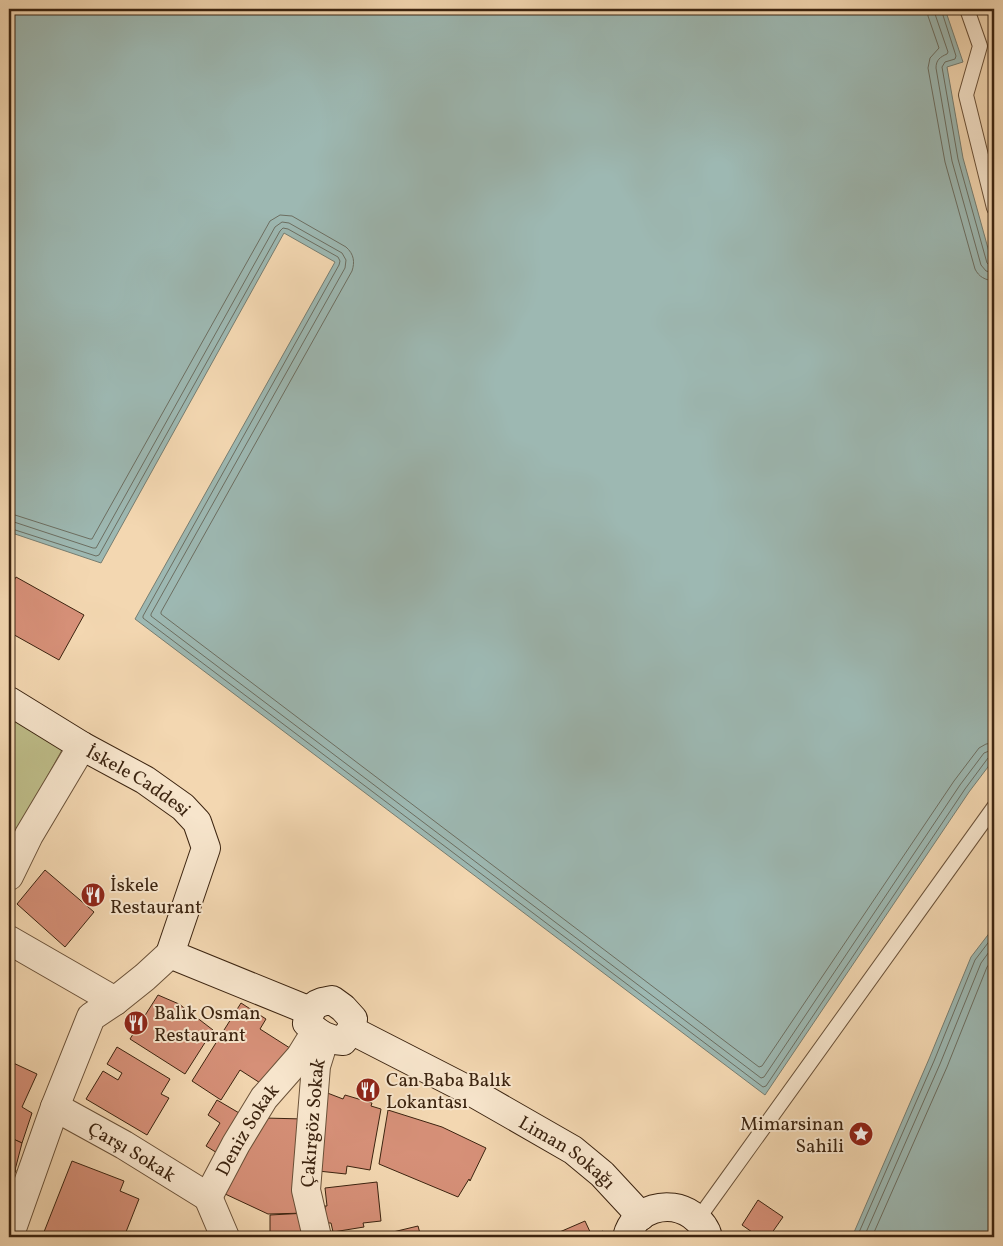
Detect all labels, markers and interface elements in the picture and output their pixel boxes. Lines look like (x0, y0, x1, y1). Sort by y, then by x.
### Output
street label: İskele Caddesi (81, 740, 196, 823)
place label: İskele Restaurant (110, 873, 202, 921)
restaurant icon: İskele Restaurant (80, 882, 106, 908)
place label: Balık Osman Restaurant (154, 1001, 261, 1049)
restaurant icon: Balık Osman Restaurant (123, 1010, 149, 1036)
street label: Çakırgöz Sokak (295, 1055, 333, 1188)
place label: Can Baba Balık Lokantası (386, 1068, 511, 1116)
restaurant icon: Can Baba Balık Lokantası (355, 1077, 381, 1103)
street label: Deniz Sokak (210, 1079, 286, 1181)
street label: Liman Sokağı (513, 1110, 621, 1196)
place label: Mimarsinan Sahili (740, 1112, 844, 1160)
street label: Çarşı Sokak (83, 1117, 180, 1189)
place icon: Mimarsinan Sahili (848, 1121, 874, 1147)

